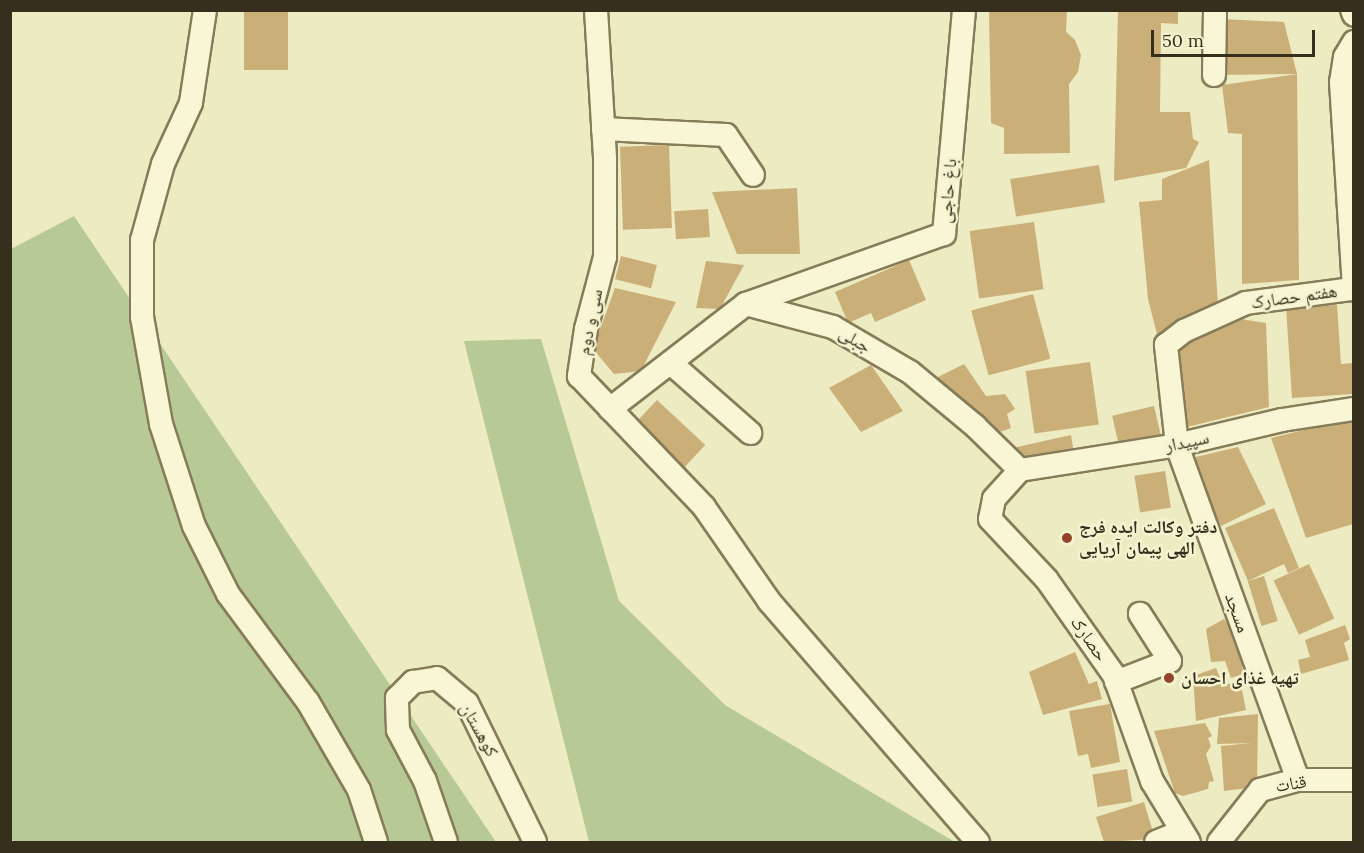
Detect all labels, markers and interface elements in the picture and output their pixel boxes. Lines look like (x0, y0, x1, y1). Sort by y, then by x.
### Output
scale bar (1154, 18, 1318, 56)
text: 50 m (1162, 29, 1204, 52)
street label: باغ حاجی (934, 158, 962, 224)
street label: هفتم حصارک (1250, 280, 1338, 314)
street label: سی و دوم (572, 287, 608, 357)
street label: جبلی (835, 322, 875, 358)
street label: سپیدار (1163, 427, 1211, 457)
place label: دفتر وکالت ایده فرج الهی پیمان آریایی (1079, 517, 1217, 560)
marker: دفتر وکالت ایده فرج الهی پیمان آریایی (1060, 531, 1074, 545)
street label: مسجد (1220, 590, 1254, 636)
street label: حصارک (1066, 612, 1112, 666)
place label: تهیه غذای احسان (1181, 667, 1299, 689)
marker: تهیه غذای احسان (1162, 671, 1176, 685)
street label: کوهستان (455, 699, 503, 761)
street label: قنات (1274, 771, 1308, 797)

